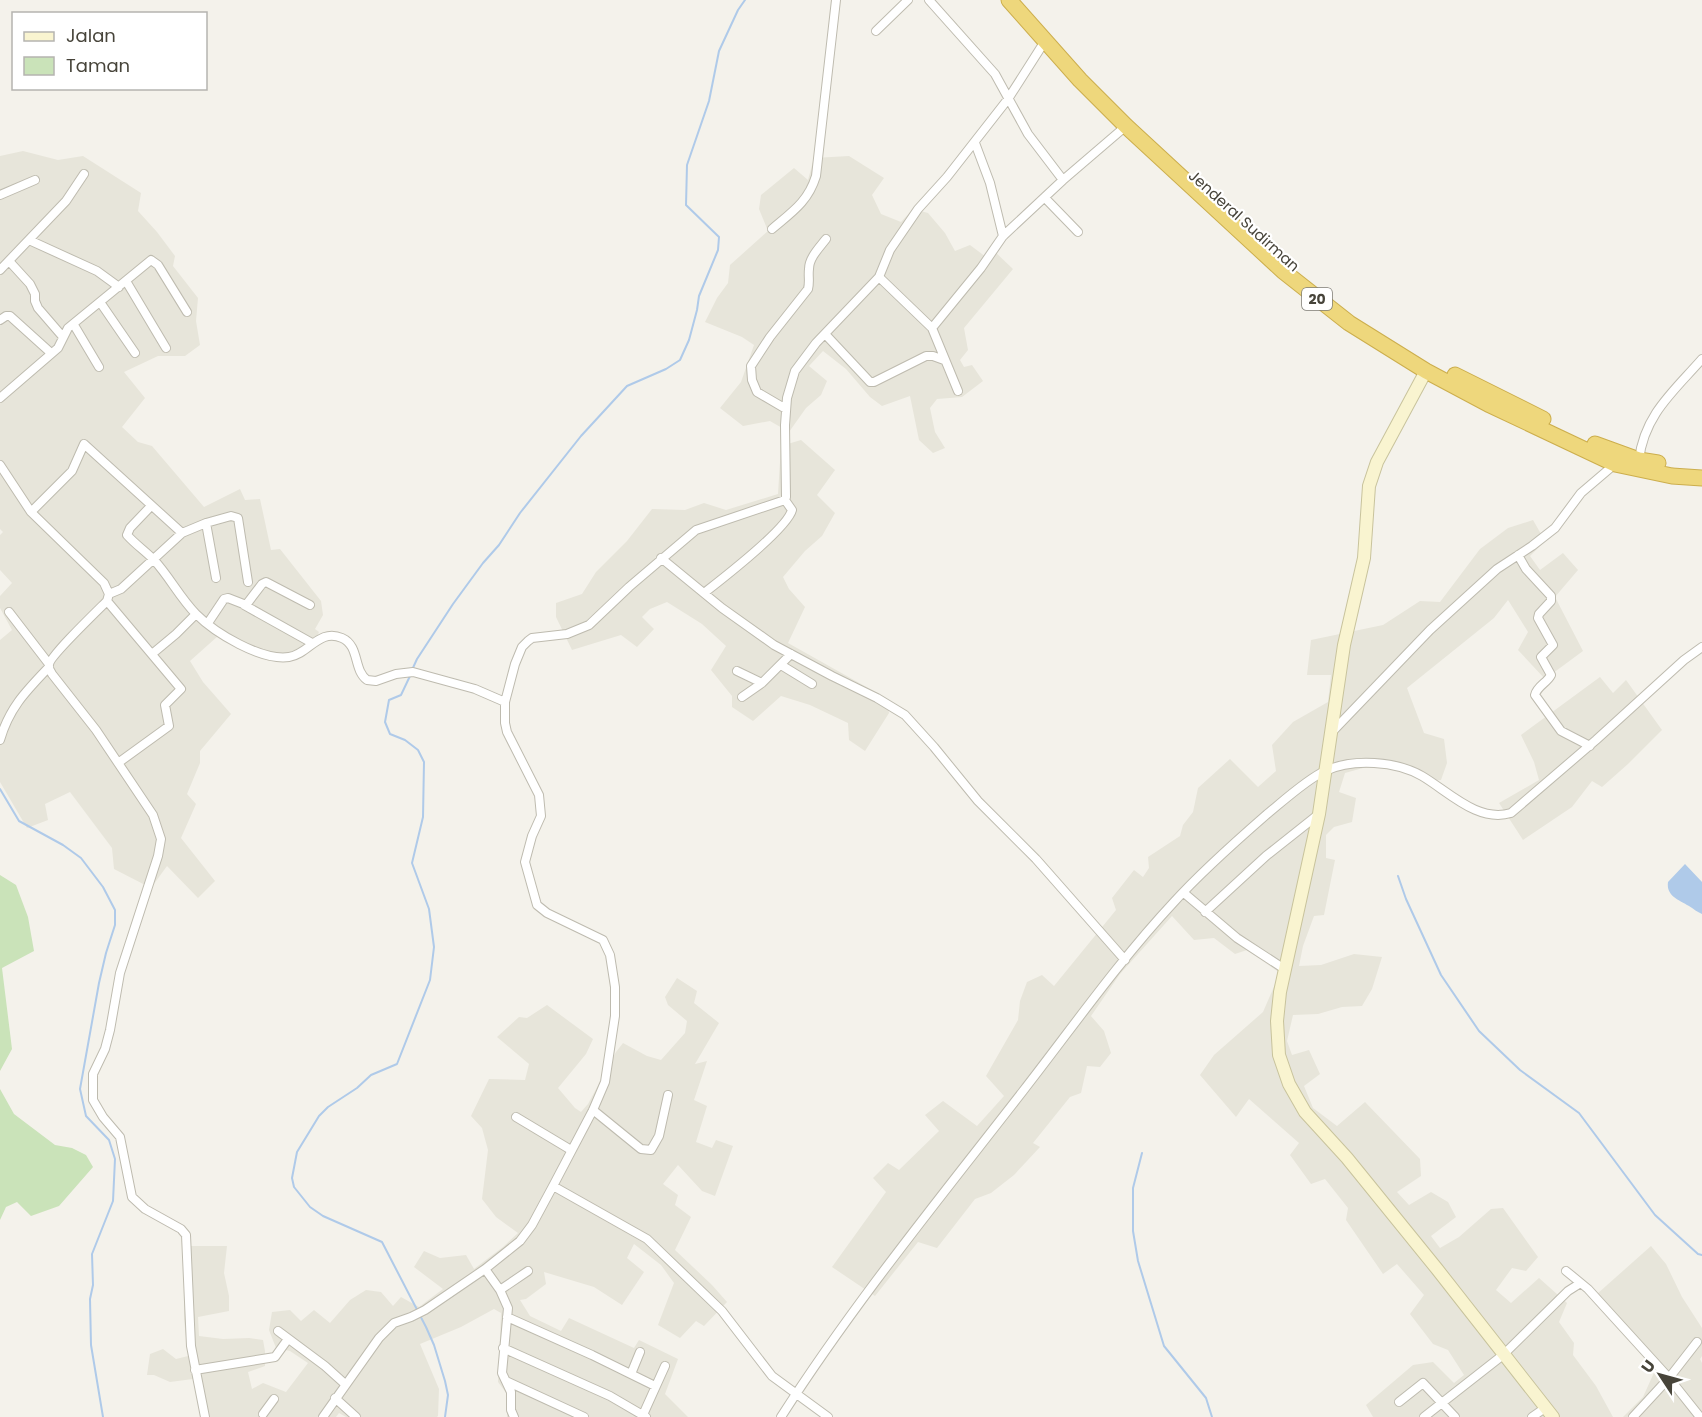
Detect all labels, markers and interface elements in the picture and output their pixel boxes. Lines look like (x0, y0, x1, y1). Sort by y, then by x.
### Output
legend (12, 12, 207, 90)
text: Jalan (66, 23, 116, 48)
text: Taman (66, 53, 130, 78)
street label: Jenderal Sudirman (1184, 165, 1304, 276)
road number: 20 (1302, 288, 1332, 310)
north arrow (1630, 1345, 1690, 1405)
text: U (1636, 1355, 1661, 1378)

